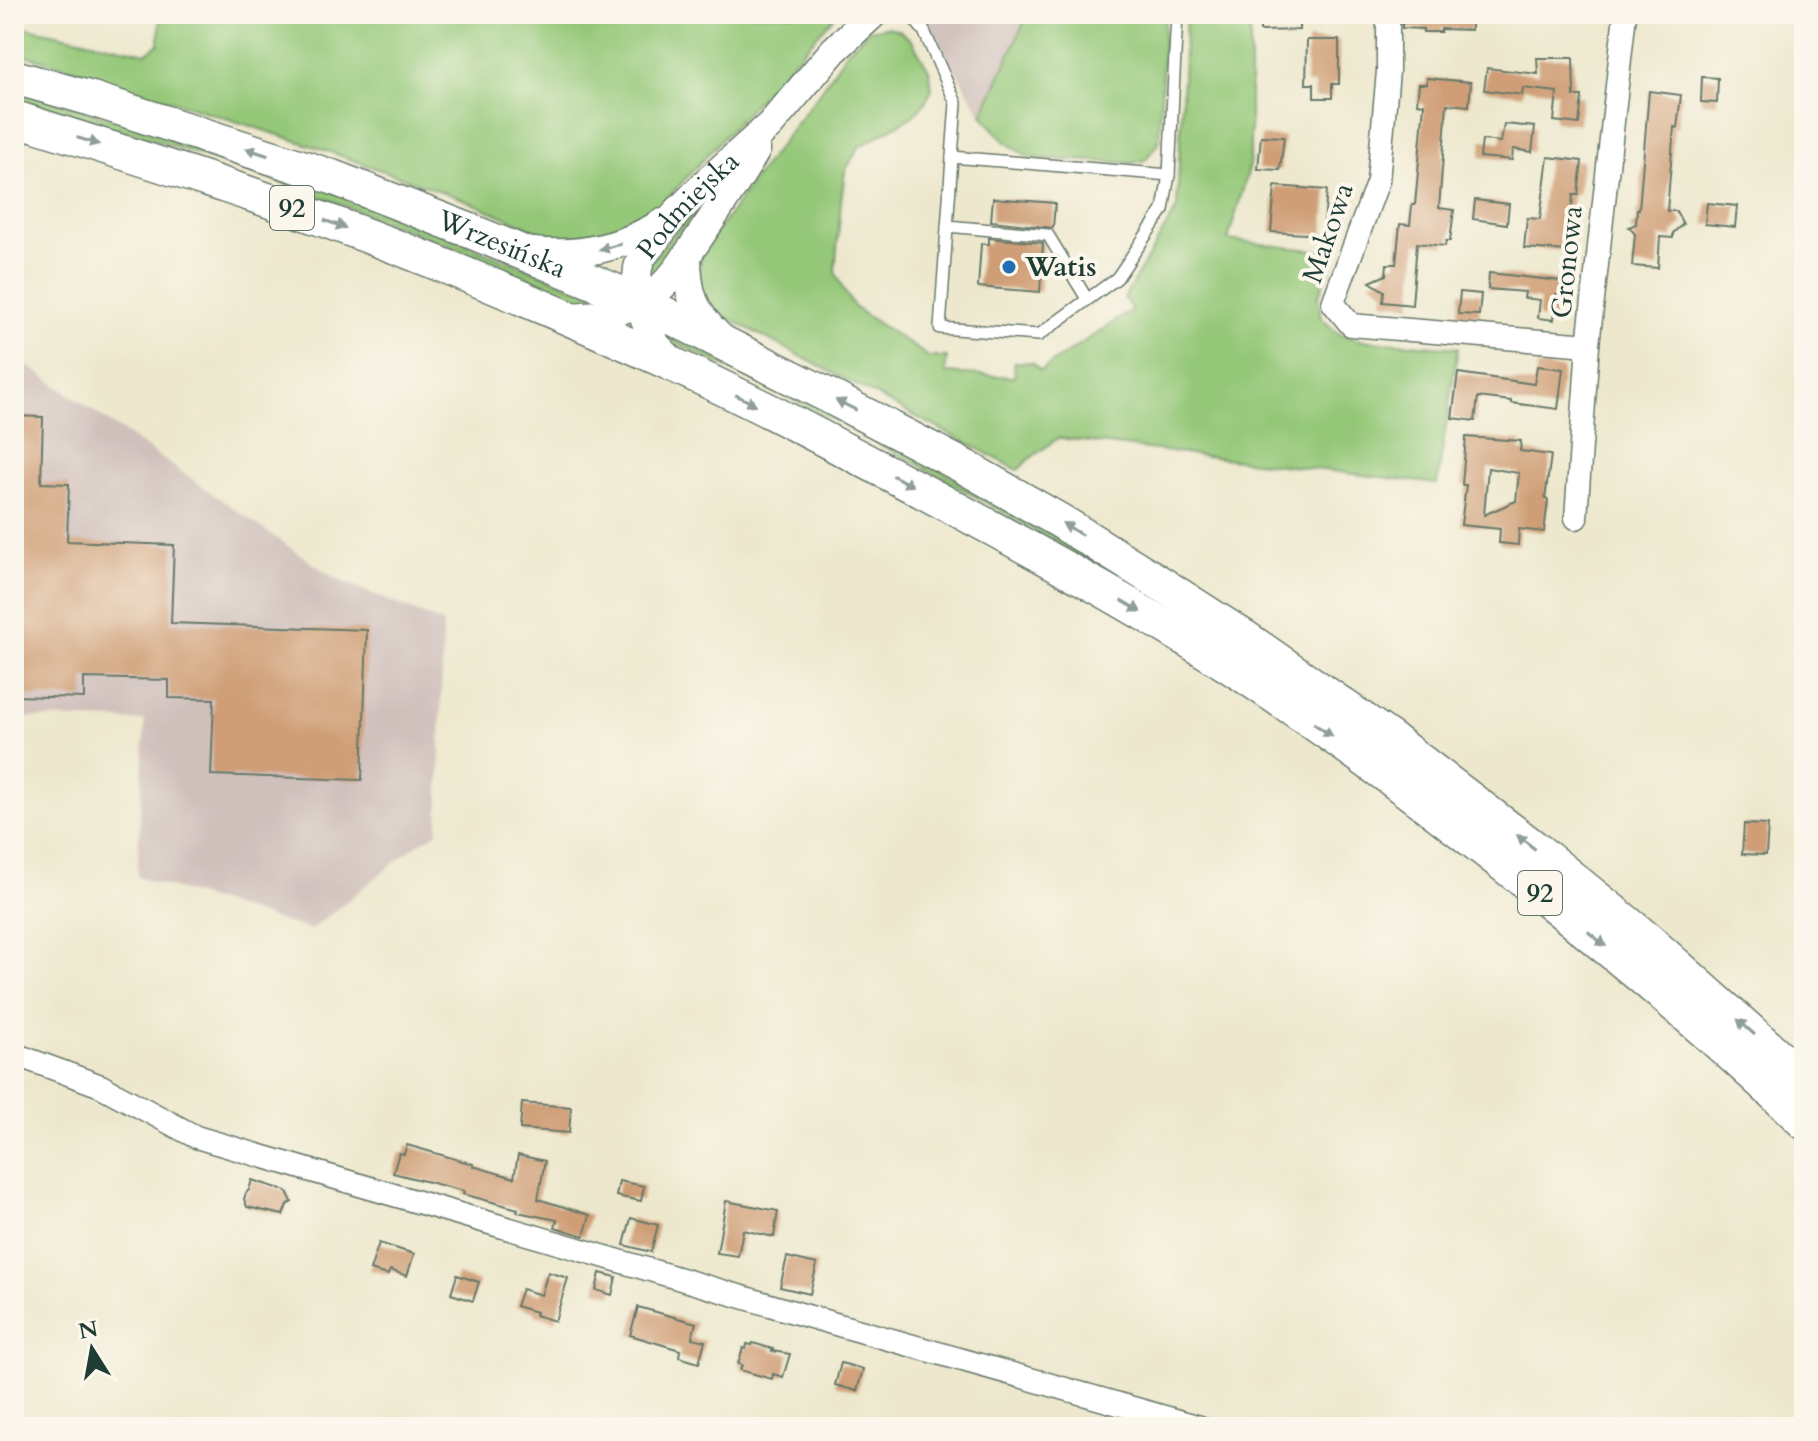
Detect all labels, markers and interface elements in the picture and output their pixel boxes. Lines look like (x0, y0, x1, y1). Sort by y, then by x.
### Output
one-way arrow (77, 136, 101, 148)
street label: Podmiejska (628, 143, 747, 267)
one-way arrow (245, 145, 269, 158)
street label: Makowa (1293, 178, 1363, 288)
road number: 92 (270, 186, 314, 230)
street label: Wrzesińska (431, 201, 572, 288)
street label: Gronowa (1542, 204, 1592, 320)
one-way arrow (323, 218, 347, 231)
one-way arrow (597, 241, 622, 253)
place label: Watis (1024, 248, 1097, 286)
marker: Watis (1000, 258, 1018, 276)
one-way arrow (735, 393, 758, 407)
one-way arrow (835, 398, 858, 411)
one-way arrow (892, 473, 914, 487)
one-way arrow (1061, 522, 1083, 536)
one-way arrow (1120, 599, 1142, 613)
one-way arrow (1313, 722, 1334, 737)
one-way arrow (1516, 834, 1536, 850)
road number: 92 (1518, 871, 1562, 915)
one-way arrow (1587, 930, 1607, 947)
one-way arrow (1737, 1019, 1757, 1036)
north arrow (52, 1309, 132, 1389)
text: N (76, 1314, 101, 1347)

